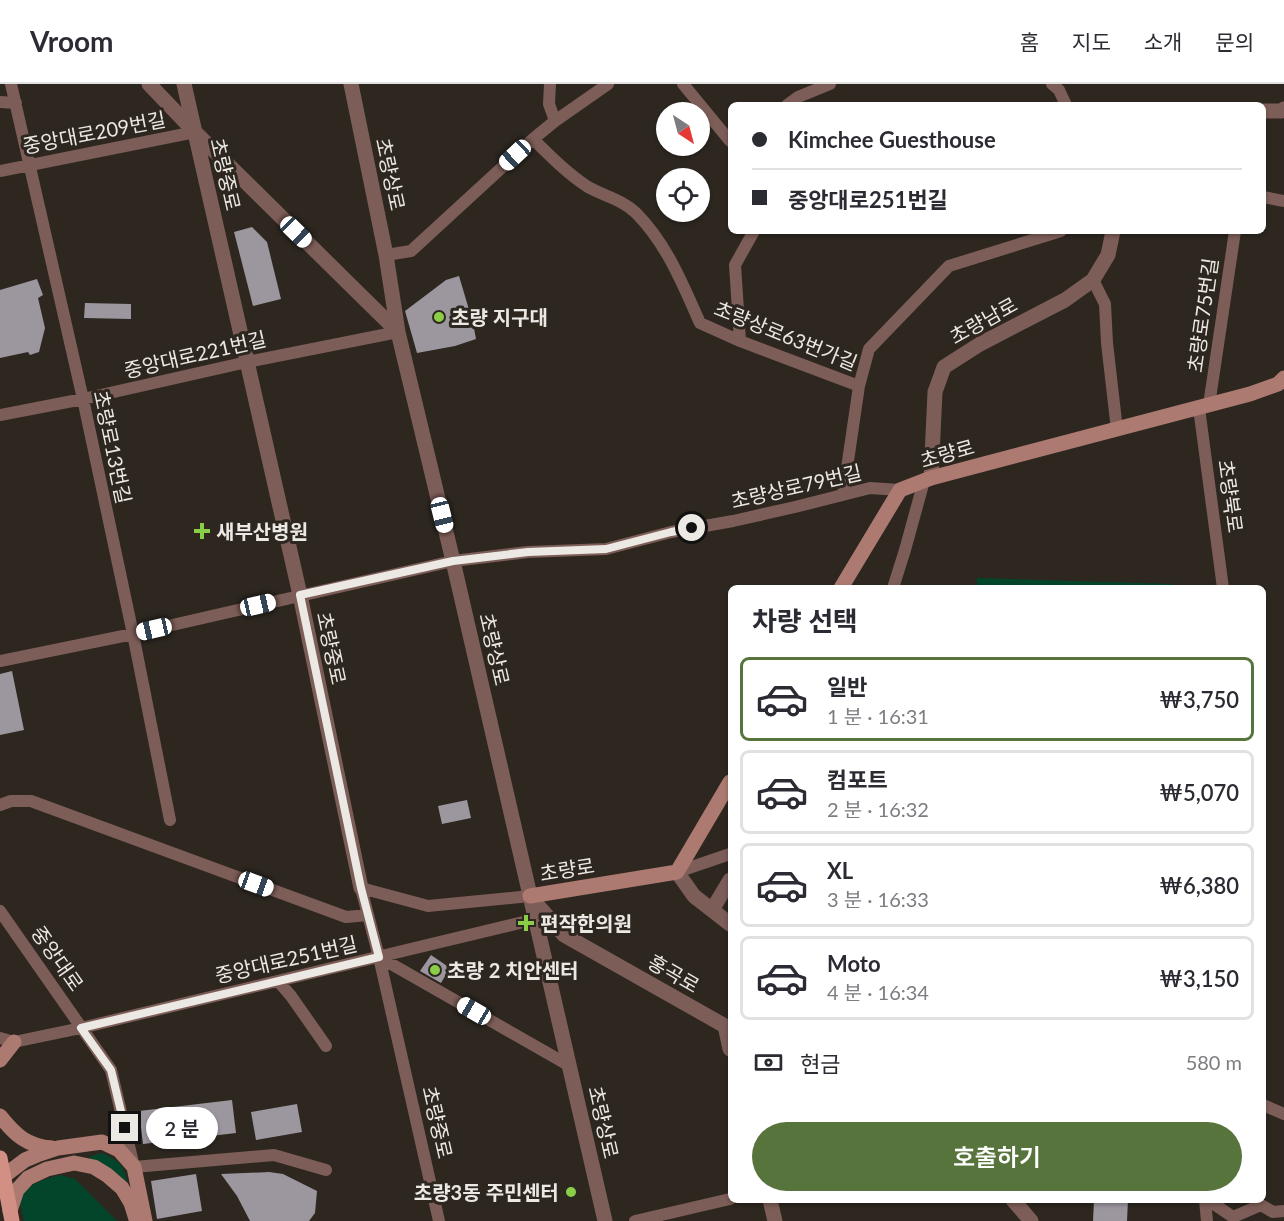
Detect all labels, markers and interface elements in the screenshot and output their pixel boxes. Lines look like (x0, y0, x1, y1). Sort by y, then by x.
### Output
text: Vroom (30, 24, 114, 58)
text: 홈 (1020, 29, 1039, 54)
text: 지도 (1072, 29, 1111, 54)
text: 소개 (1144, 29, 1182, 54)
text: 문의 (1215, 29, 1254, 54)
north arrow (656, 102, 710, 156)
map controls (656, 102, 710, 222)
street label: 중앙대로209번길 (20, 106, 168, 158)
text: Kimchee Guesthouse (788, 126, 996, 153)
street label: 초량중로 (206, 135, 246, 213)
street label: 초량상로 (372, 136, 410, 212)
car (496, 136, 534, 174)
button: locate (656, 168, 710, 222)
text: 중앙대로251번길 (788, 186, 948, 213)
car (277, 213, 315, 251)
street label: 초량로75번길 (1182, 256, 1222, 374)
street label: 초량남로 (945, 292, 1021, 348)
street label: 초량상로63번가길 (711, 295, 861, 375)
place label: 초량 지구대 (451, 305, 548, 329)
marker: 초량 지구대 (432, 310, 446, 324)
street label: 중앙대로221번길 (122, 326, 268, 382)
street label: 초량로13번길 (89, 388, 137, 506)
street label: 초량로 (917, 434, 977, 472)
street label: 초량북로 (1214, 458, 1248, 534)
street label: 초량상로79번길 (728, 459, 864, 513)
car (429, 495, 455, 535)
route start (678, 514, 705, 541)
place label: 새부산병원 (216, 519, 308, 543)
marker: 새부산병원 (193, 522, 211, 540)
car (238, 592, 278, 618)
text: 차량 선택 (752, 604, 858, 637)
street label: 초량중로 (313, 610, 351, 686)
street label: 초량상로 (475, 610, 515, 688)
car (134, 616, 174, 642)
icon: car (755, 672, 809, 726)
text: 일반 (827, 673, 867, 700)
text: ₩3,750 (1159, 686, 1239, 713)
text: 1 분 · 16:31 (827, 704, 929, 728)
icon: car (755, 765, 809, 819)
text: 컴포트 (827, 766, 888, 793)
text: ₩5,070 (1159, 779, 1239, 806)
text: 2 분 · 16:32 (827, 797, 929, 821)
street label: 초량로 (538, 853, 596, 885)
text: XL (827, 857, 853, 884)
icon: car (755, 858, 809, 912)
car (236, 869, 276, 899)
text: ₩6,380 (1159, 872, 1239, 899)
text: 3 분 · 16:33 (827, 887, 929, 911)
place label: 편작한의원 (540, 911, 632, 935)
marker: 편작한의원 (517, 914, 535, 932)
street label: 중앙대로 (27, 921, 89, 995)
street label: 중앙대로251번길 (213, 931, 359, 987)
street label: 홍곡로 (644, 949, 704, 997)
text: Moto (827, 950, 881, 977)
icon: car (755, 951, 809, 1005)
place label: 초량 2 치안센터 (447, 958, 579, 982)
marker: 초량 2 치안센터 (428, 963, 442, 977)
text: ₩3,150 (1159, 965, 1239, 992)
text: 4 분 · 16:34 (827, 980, 929, 1004)
car (454, 994, 494, 1028)
icon: cash (752, 1046, 785, 1079)
text: 현금 (800, 1050, 840, 1077)
text: 580 m (1186, 1050, 1242, 1074)
street label: 초량중로 (418, 1083, 458, 1161)
street label: 초량상로 (584, 1083, 624, 1161)
callout: 2 분 (146, 1107, 218, 1149)
route end (111, 1114, 138, 1141)
text: 2 분 (165, 1116, 199, 1140)
button: 호출하기 (752, 1122, 1242, 1191)
place label: 초량3동 주민센터 (414, 1180, 559, 1204)
marker: 초량3동 주민센터 (564, 1185, 578, 1199)

